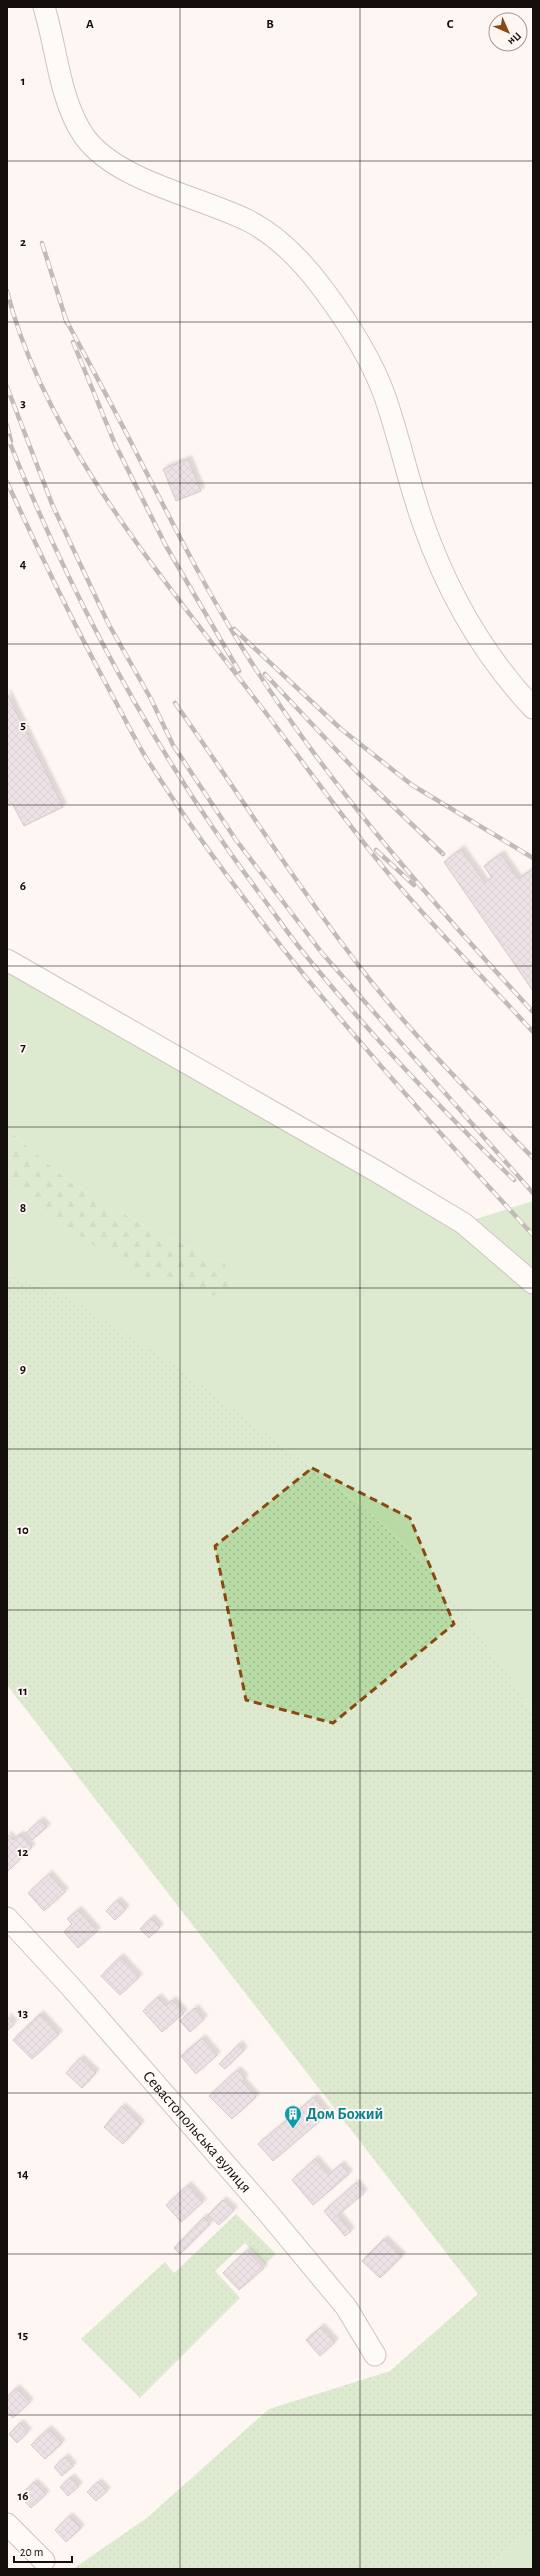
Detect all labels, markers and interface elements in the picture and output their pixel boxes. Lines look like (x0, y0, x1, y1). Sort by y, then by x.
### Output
north arrow (488, 12, 528, 52)
text: A (86, 18, 94, 31)
text: B (266, 18, 274, 31)
text: C (447, 18, 454, 31)
text: Пн (506, 30, 523, 47)
text: 1 (21, 75, 25, 88)
text: 2 (20, 236, 26, 249)
text: 3 (20, 397, 26, 410)
text: 4 (20, 558, 27, 571)
text: 5 (20, 719, 26, 732)
text: 6 (20, 880, 26, 893)
text: 7 (20, 1041, 26, 1054)
text: 8 (20, 1202, 26, 1215)
text: 9 (20, 1363, 26, 1376)
text: 10 (17, 1524, 29, 1537)
text: 11 (18, 1685, 28, 1698)
text: 12 (18, 1846, 28, 1859)
text: 13 (18, 2007, 29, 2020)
street label: Севастопольська вулиця (140, 2068, 254, 2196)
building icon: Дом Божий (283, 2104, 303, 2129)
place label: Дом Божий (306, 2106, 383, 2122)
text: 14 (17, 2168, 29, 2181)
text: 15 (18, 2329, 29, 2342)
text: 16 (18, 2490, 28, 2503)
scale bar (14, 2538, 72, 2564)
text: 20 m (20, 2546, 43, 2558)

